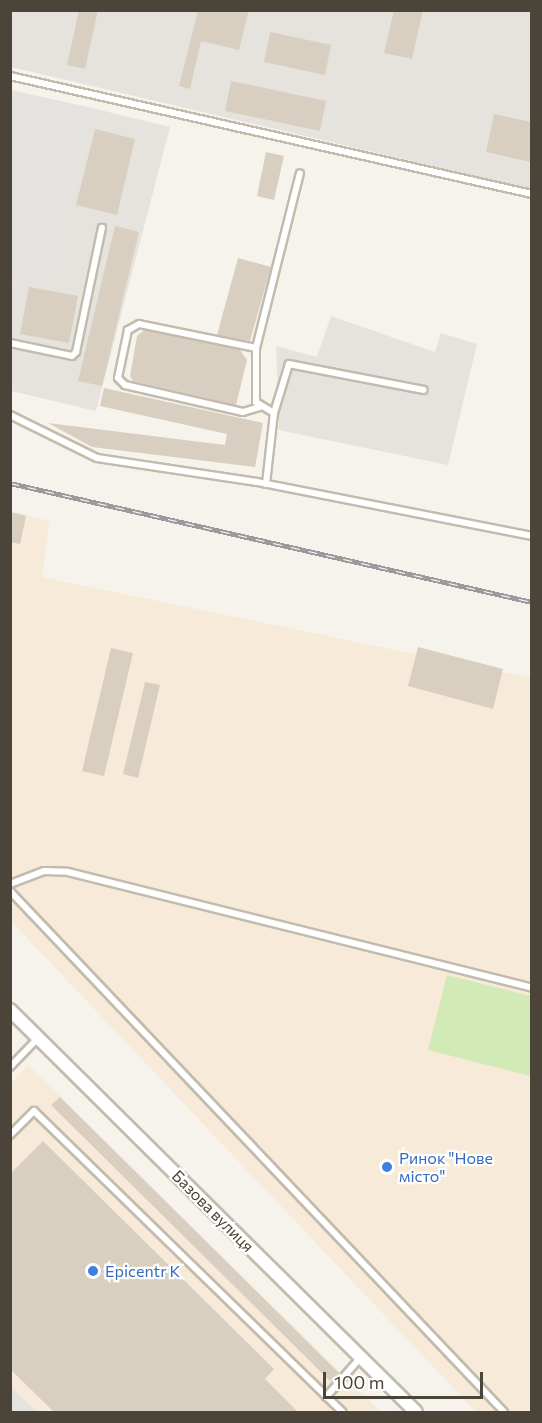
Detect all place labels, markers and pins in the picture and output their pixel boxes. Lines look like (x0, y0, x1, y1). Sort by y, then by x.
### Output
place label: Ринок "Нове місто" (399, 1148, 493, 1186)
marker: Ринок "Нове місто" (380, 1160, 394, 1174)
place label: Epicentr K (105, 1261, 180, 1281)
marker: Epicentr K (86, 1264, 100, 1278)

